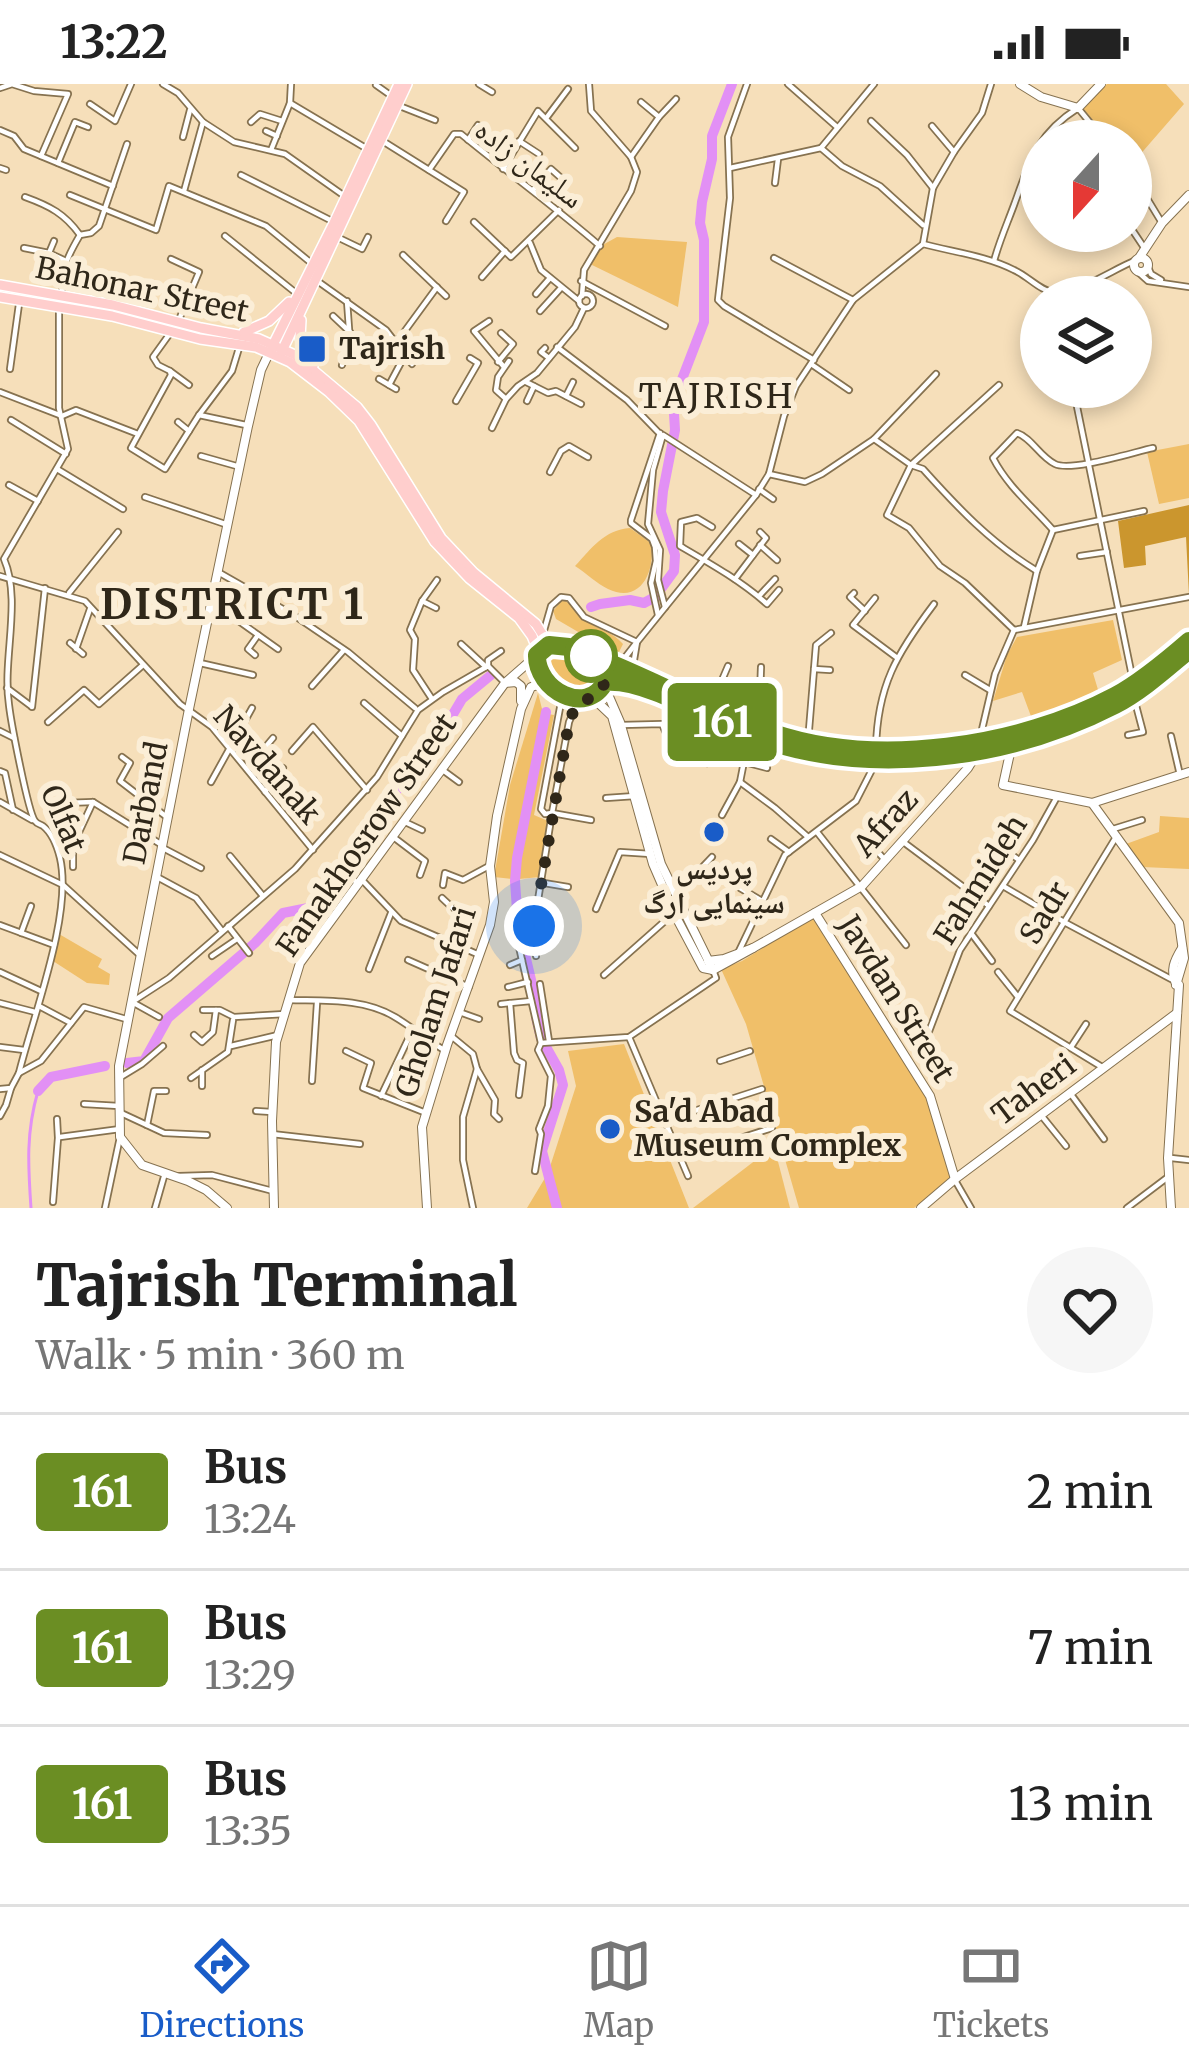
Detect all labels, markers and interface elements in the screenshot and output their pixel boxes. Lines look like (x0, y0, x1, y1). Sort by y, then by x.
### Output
text: 13:22 (60, 14, 168, 70)
street label: سلیمان زاده (468, 110, 591, 216)
north arrow (1020, 120, 1152, 252)
map controls (1020, 120, 1152, 408)
street label: Bahonar Street (32, 248, 252, 330)
button: layers (1020, 276, 1152, 408)
place label: Tajrish (339, 329, 445, 367)
marker: Tajrish (296, 333, 328, 365)
district label: TAJRISH (639, 376, 795, 417)
district label: DISTRICT 1 (100, 578, 366, 630)
unlabelled marker (566, 631, 616, 681)
line badge: 161 (653, 683, 791, 761)
text: 161 (692, 696, 752, 748)
street label: Navdanak (206, 697, 329, 831)
street label: Fanakhosrow Street (268, 705, 464, 963)
street label: Darband (115, 738, 176, 867)
street label: Olfat (33, 779, 95, 858)
street label: Afraz (844, 780, 926, 865)
street label: Fahmideh (925, 808, 1035, 951)
marker: پردیس سینمایی ارگ (701, 819, 727, 845)
place label: پردیس سینمایی ارگ (643, 849, 785, 921)
street label: Sadr (1011, 874, 1077, 951)
your location (504, 896, 564, 956)
street label: Gholam Jafari (386, 902, 484, 1102)
street label: Javdan Street (830, 907, 963, 1089)
street label: Taheri (984, 1045, 1083, 1133)
place label: Sa'd Abad Museum Complex (634, 1092, 902, 1164)
marker: Sa'd Abad Museum Complex (597, 1116, 623, 1142)
button: heart (1027, 1247, 1153, 1373)
text: Tajrish Terminal (36, 1250, 518, 1322)
text: Walk · 5 min · 360 m (36, 1331, 405, 1380)
text: Bus (204, 1439, 287, 1495)
text: 2 min (1027, 1464, 1153, 1520)
text: 161 (72, 1466, 132, 1518)
text: 13:24 (204, 1495, 296, 1544)
text: Bus (204, 1595, 287, 1651)
text: 7 min (1028, 1620, 1153, 1676)
text: 161 (72, 1622, 132, 1674)
text: 13:29 (204, 1651, 296, 1700)
text: Bus (204, 1751, 287, 1807)
text: 13 min (1008, 1776, 1153, 1832)
text: 161 (72, 1778, 132, 1830)
text: 13:35 (204, 1807, 292, 1856)
tab: Directions (140, 1933, 305, 2046)
tab: Map (584, 1933, 654, 2046)
tab: Tickets (933, 1933, 1049, 2046)

